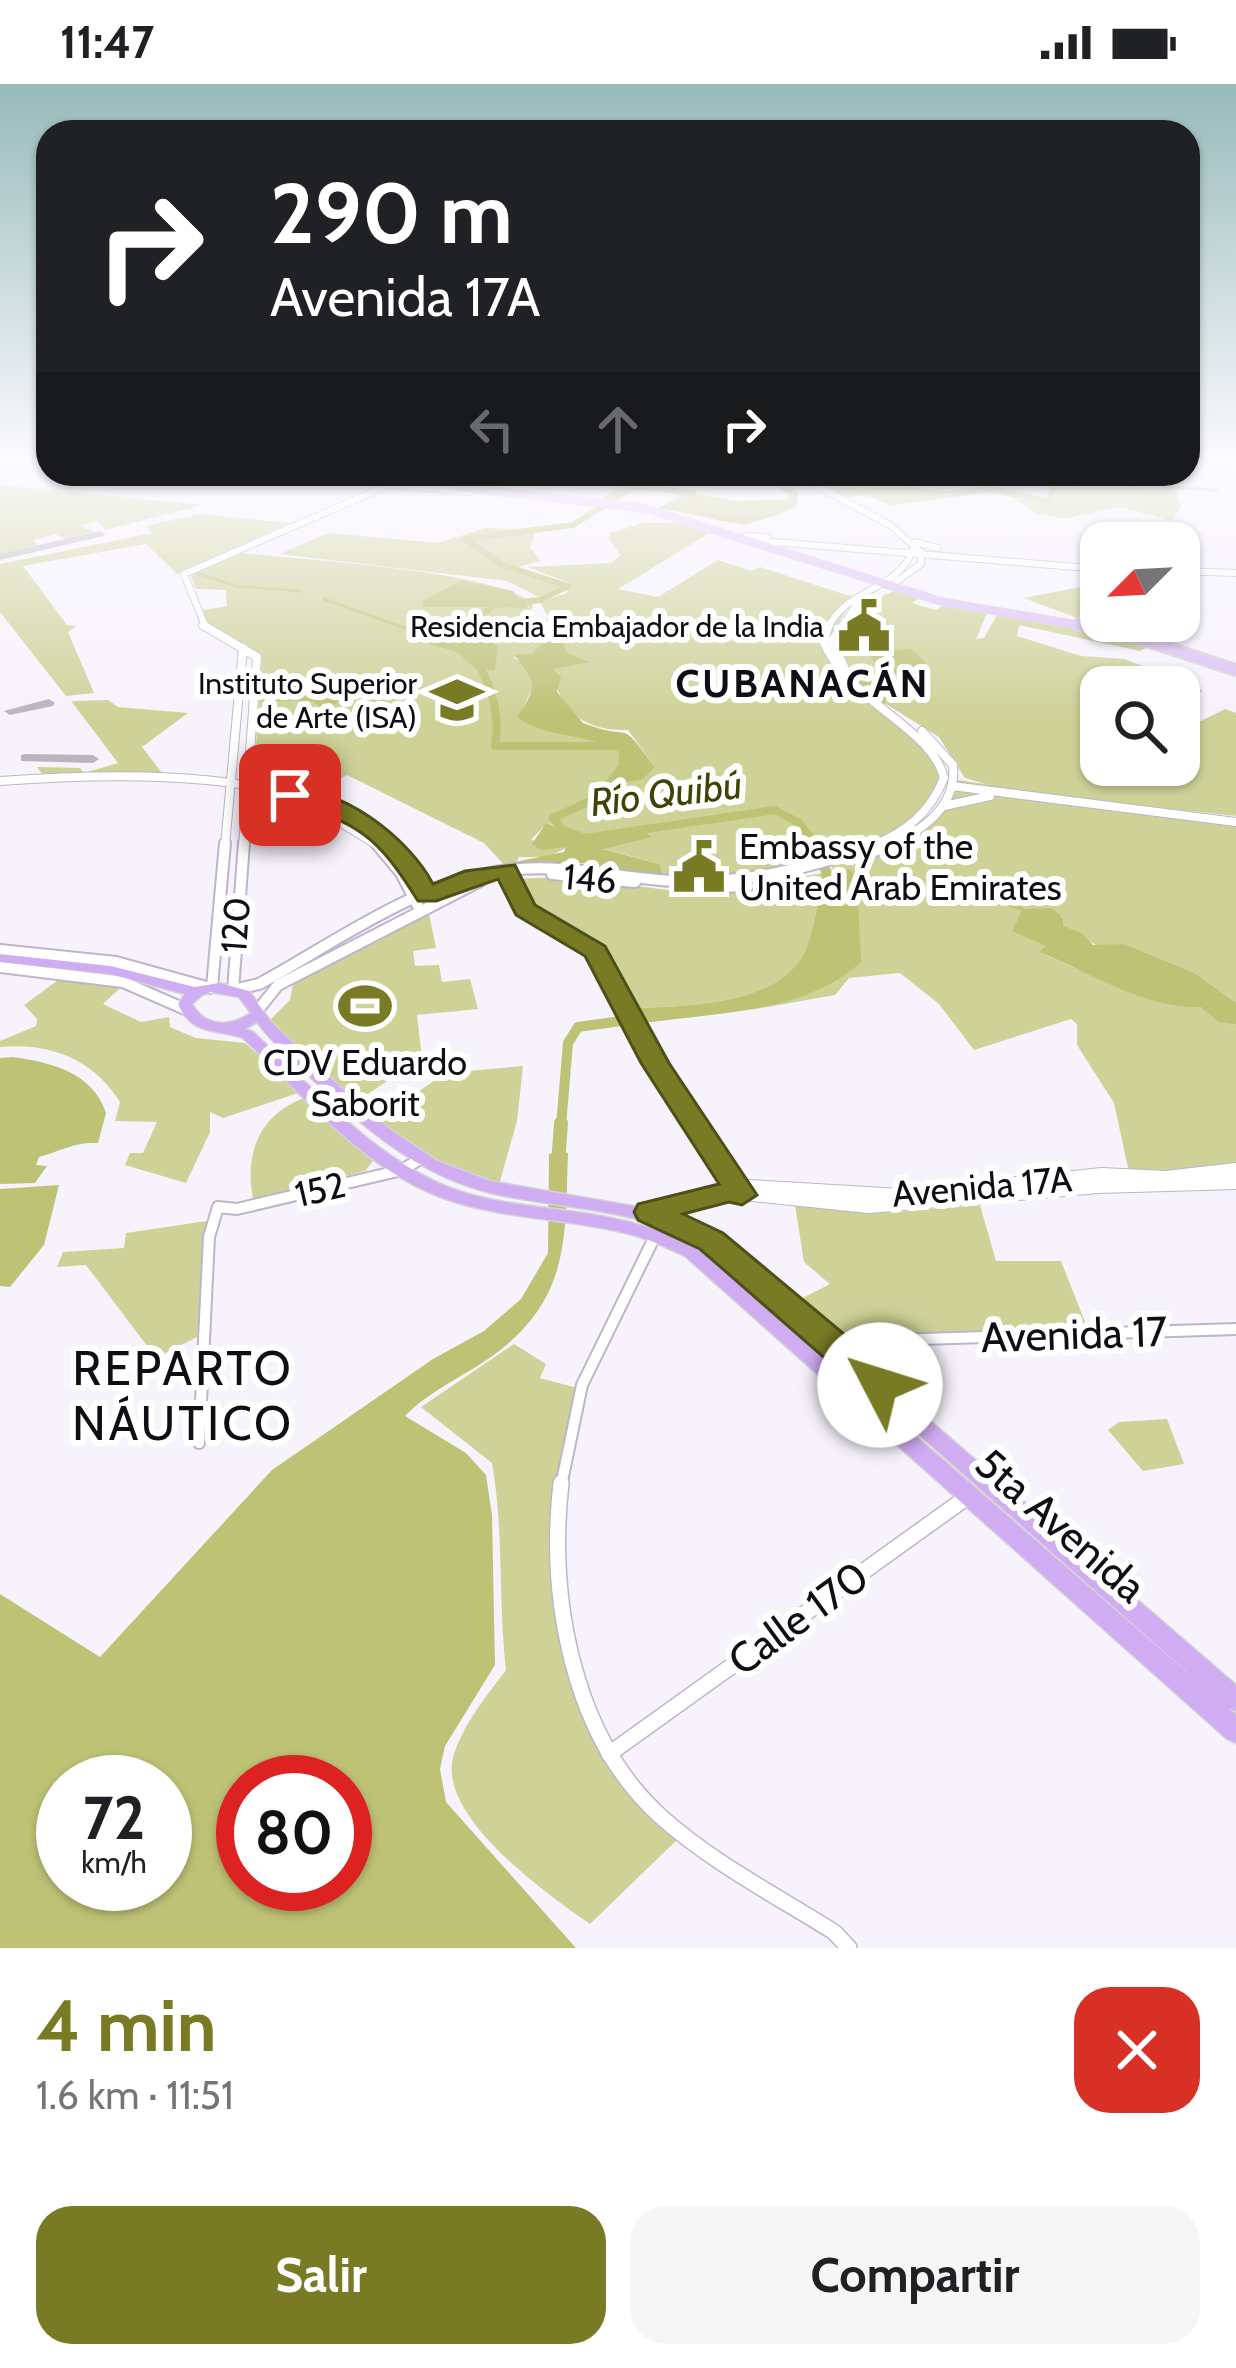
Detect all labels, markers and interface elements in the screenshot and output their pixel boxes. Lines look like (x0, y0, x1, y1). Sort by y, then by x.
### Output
text: 11:47 (60, 15, 154, 69)
text: 290 m (270, 162, 513, 264)
icon: right (72, 168, 228, 324)
text: Avenida 17A (270, 264, 540, 330)
icon: left (459, 396, 525, 462)
icon: ahead (585, 396, 651, 462)
icon: right (711, 396, 777, 462)
north arrow (1080, 522, 1200, 642)
map controls (1080, 522, 1200, 786)
public building icon: Residencia Embajador de la India (835, 597, 893, 655)
place label: Residencia Embajador de la India (410, 608, 825, 645)
district label: CUBANACÁN (676, 659, 930, 707)
place label: Instituto Superior de Arte (ISA) (198, 665, 418, 736)
button: search (1080, 666, 1200, 786)
school or university icon: Instituto Superior de Arte (ISA) (428, 671, 486, 729)
pin (239, 744, 341, 846)
water label: Río Quibú (587, 760, 745, 826)
icon: arrive (257, 762, 323, 828)
place label: Embassy of the United Arab Emirates (739, 824, 1062, 909)
public building icon: Embassy of the United Arab Emirates (670, 838, 728, 896)
street label: 146 (562, 854, 618, 902)
street label: 120 (211, 896, 259, 954)
sports icon: CDV Eduardo Saborit (336, 977, 394, 1035)
place label: CDV Eduardo Saborit (263, 1040, 467, 1125)
street label: Avenida 17A (890, 1156, 1074, 1216)
street label: 152 (291, 1162, 349, 1216)
street label: Avenida 17 (980, 1305, 1168, 1363)
position arrow (817, 1322, 943, 1448)
district label: REPARTO NÁUTICO (72, 1339, 294, 1452)
street label: 5ta Avenida (965, 1437, 1157, 1613)
street label: Calle 170 (718, 1550, 878, 1686)
speed limit sign: 80 (216, 1755, 372, 1911)
text: 72 (83, 1781, 145, 1854)
text: km/h (81, 1844, 147, 1881)
text: 4 min (36, 1982, 217, 2069)
button: close (1074, 1987, 1200, 2113)
text: 1.6 km · 11:51 (36, 2071, 234, 2119)
button: Salir (36, 2206, 606, 2344)
button: Compartir (630, 2206, 1200, 2344)

